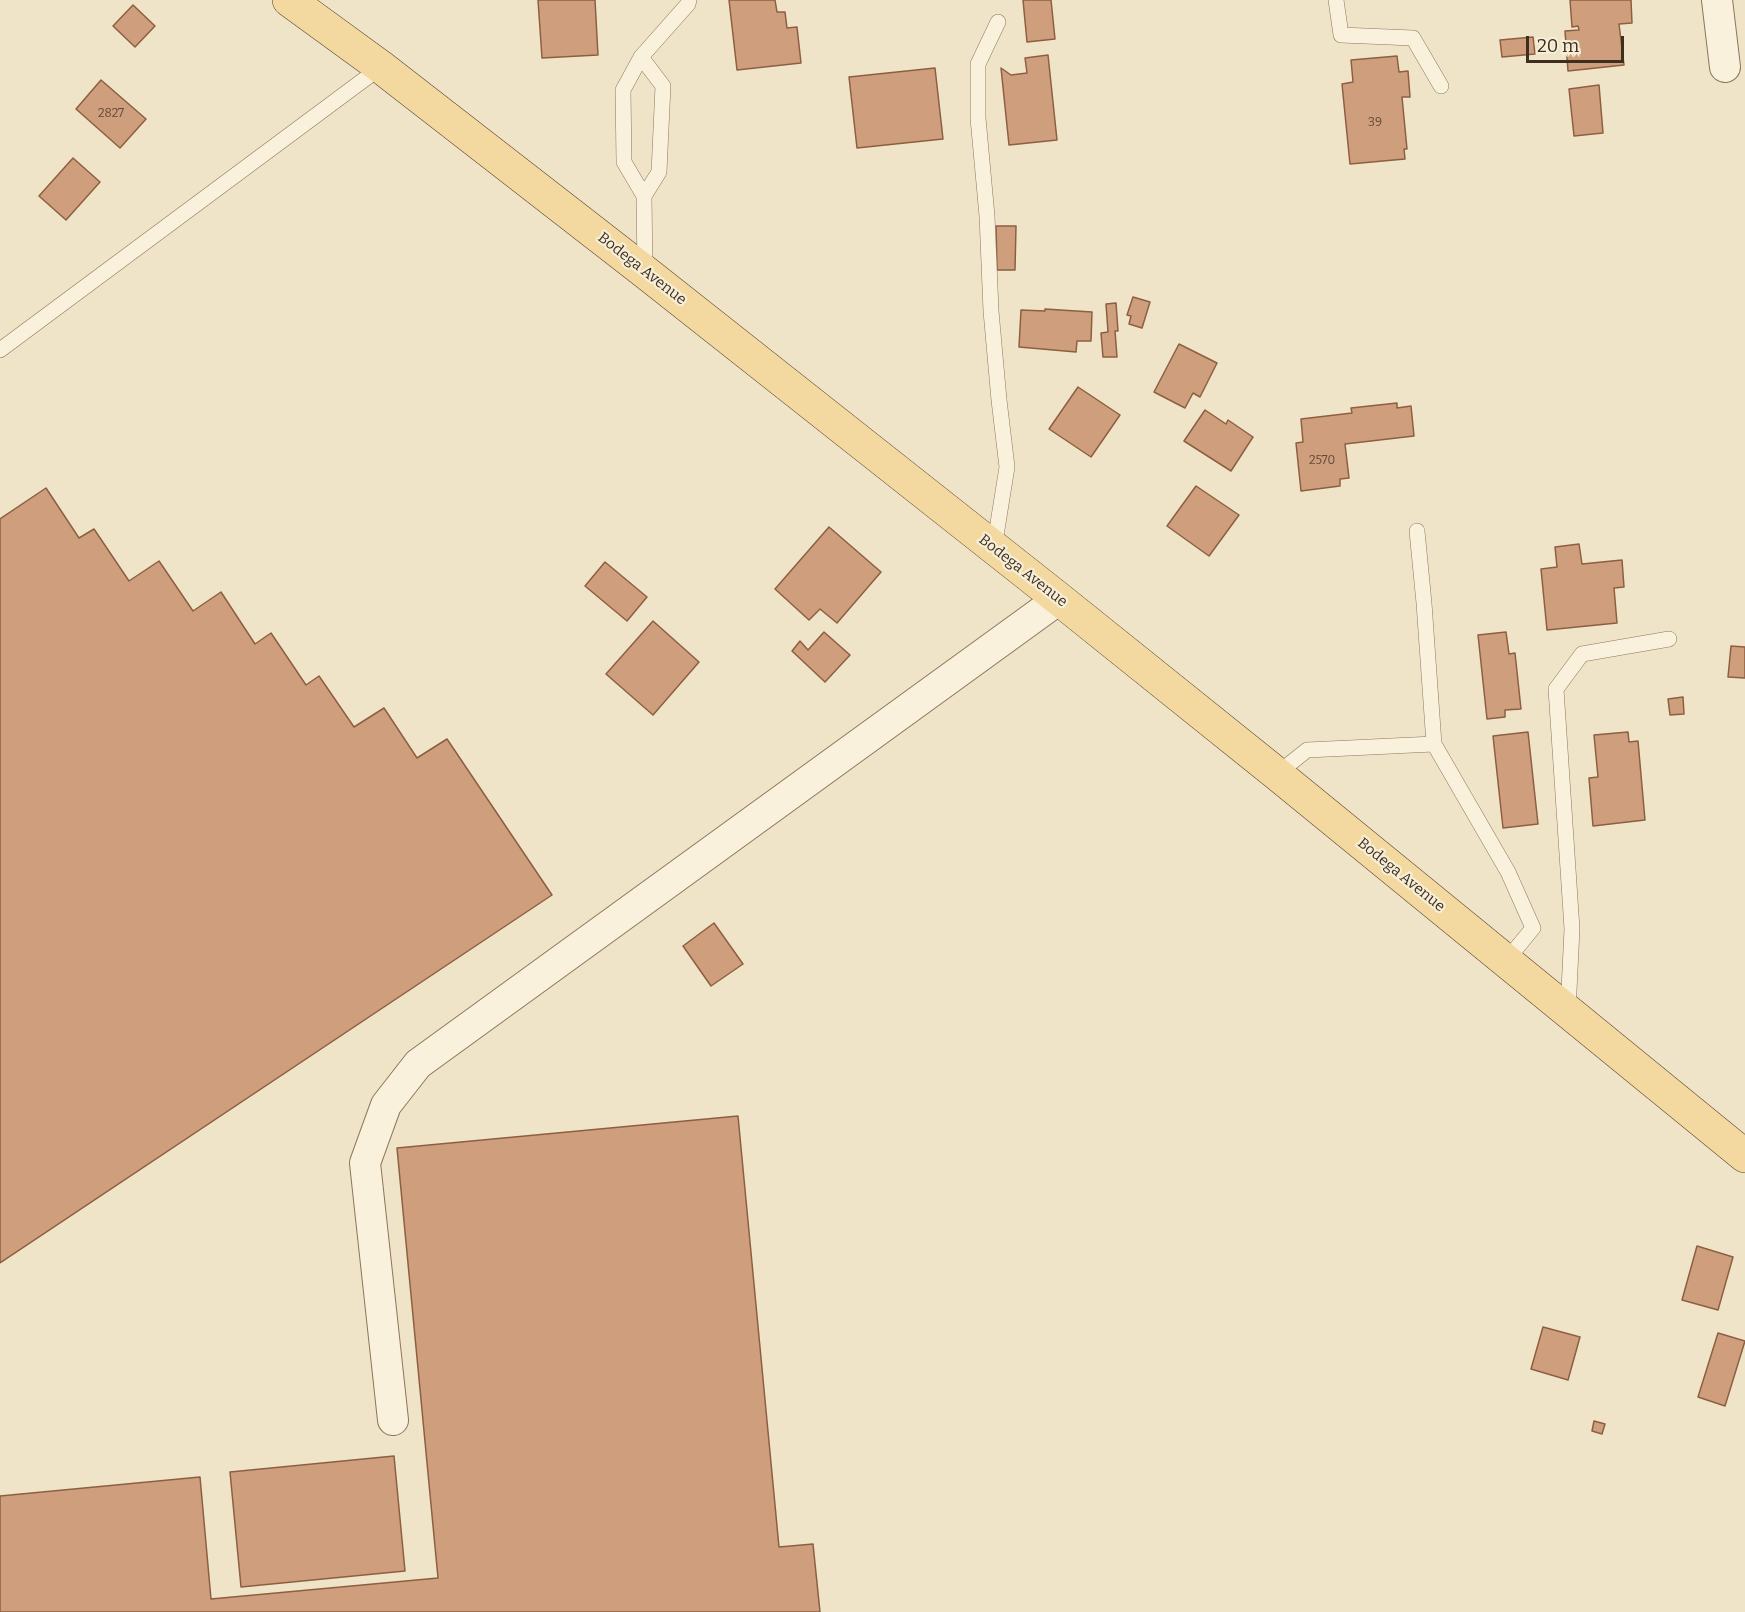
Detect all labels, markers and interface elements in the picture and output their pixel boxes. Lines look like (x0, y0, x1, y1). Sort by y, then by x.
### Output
scale bar (1529, 24, 1626, 62)
text: 20 m (1537, 35, 1579, 57)
house number: 2827 (98, 107, 124, 121)
house number: 39 (1368, 116, 1382, 130)
street label: Bodega Avenue (594, 229, 690, 309)
house number: 2570 (1309, 454, 1335, 468)
street label: Bodega Avenue (975, 531, 1071, 611)
street label: Bodega Avenue (1354, 834, 1448, 916)

